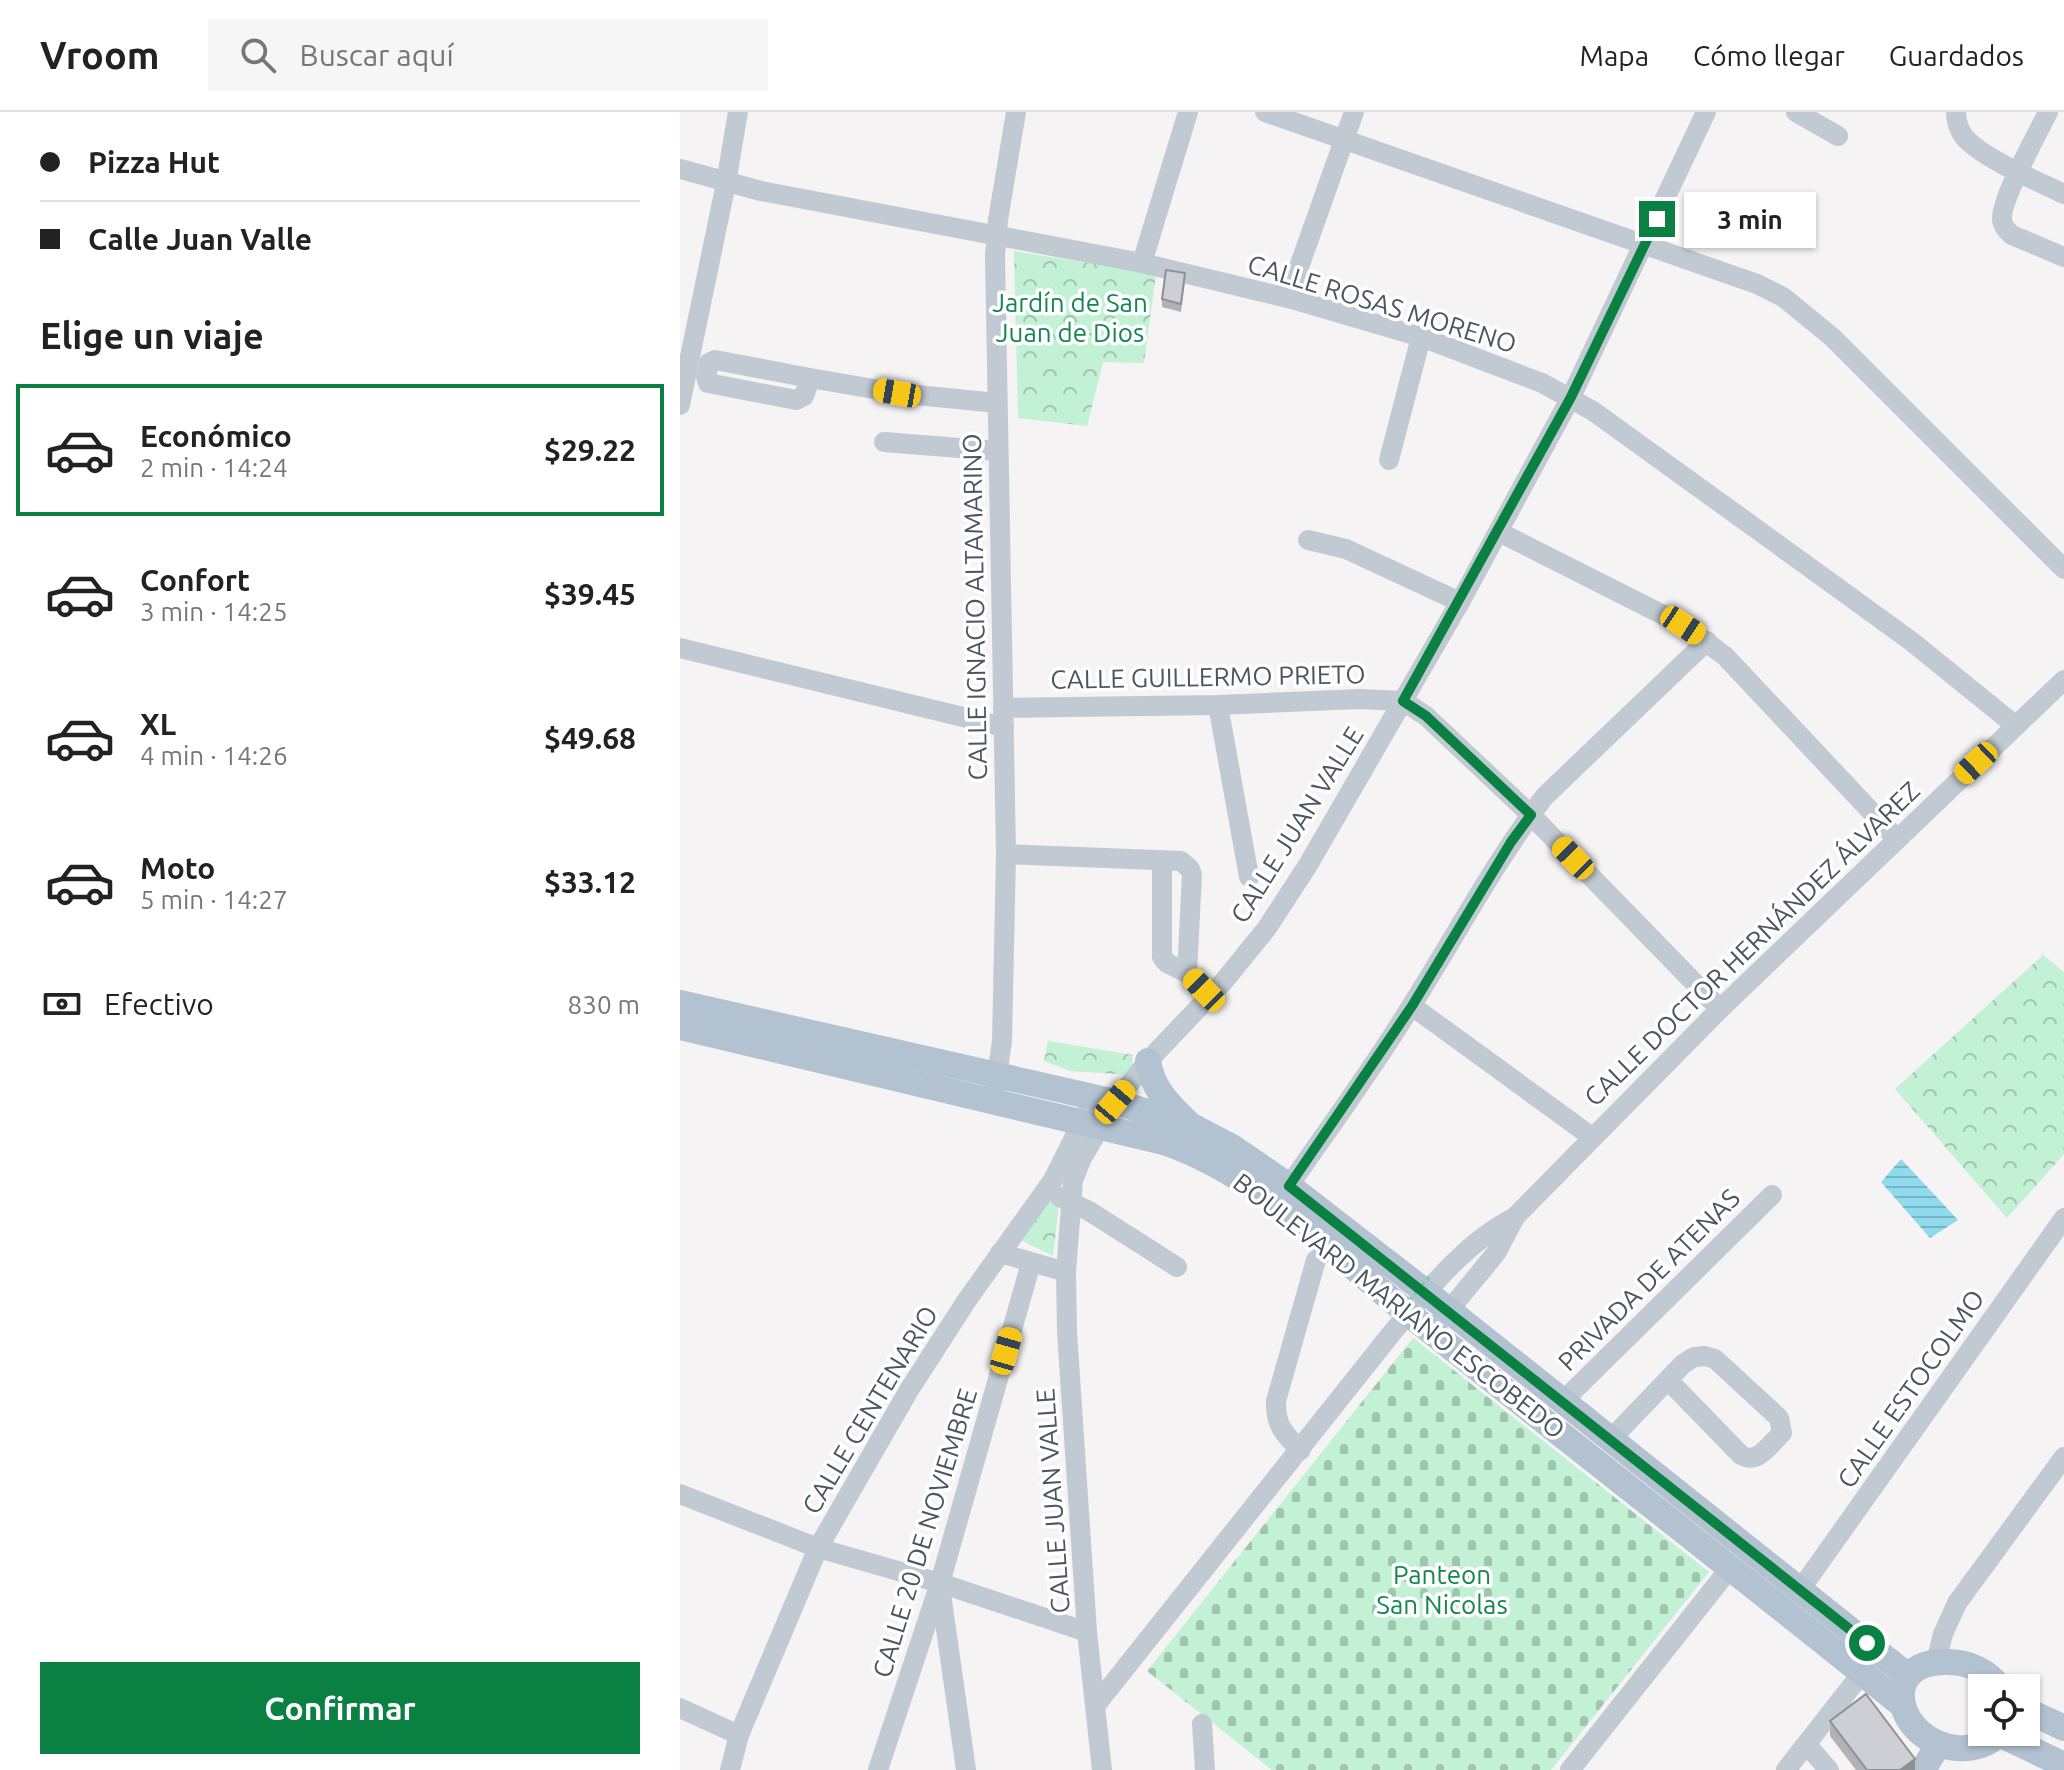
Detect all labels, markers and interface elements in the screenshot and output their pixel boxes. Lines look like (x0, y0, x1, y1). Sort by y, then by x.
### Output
search box (208, 19, 768, 91)
icon: search (236, 33, 280, 77)
text: Vroom (40, 34, 160, 76)
text: Buscar aquí (300, 38, 454, 72)
text: Mapa (1580, 40, 1649, 71)
text: Cómo llegar (1693, 40, 1845, 71)
text: Guardados (1889, 40, 2024, 71)
text: Pizza Hut (88, 145, 220, 179)
callout: 3 min (1685, 191, 1817, 247)
route end (1639, 201, 1675, 237)
text: 3 min (1717, 205, 1783, 234)
text: Calle Juan Valle (88, 222, 312, 256)
street label: CALLE ROSAS MORENO (1244, 249, 1520, 358)
park label: Jardín de San Juan de Dios (992, 288, 1148, 347)
text: Elige un viaje (40, 315, 264, 356)
car (871, 377, 923, 409)
icon: car (44, 414, 116, 486)
text: Económico (140, 419, 292, 453)
text: $29.22 (544, 433, 636, 467)
street label: CALLE IGNACIO ALTAMARINO (957, 433, 992, 781)
text: 2 min · 14:24 (140, 453, 288, 482)
icon: car (44, 558, 116, 630)
text: Confort (140, 563, 250, 597)
text: $39.45 (544, 577, 636, 611)
text: 3 min · 14:25 (140, 597, 288, 626)
car (1656, 602, 1710, 648)
street label: CALLE GUILLERMO PRIETO (1050, 659, 1366, 694)
icon: car (44, 702, 116, 774)
text: XL (140, 707, 176, 741)
text: $49.68 (544, 721, 636, 755)
street label: CALLE JUAN VALLE (1225, 721, 1369, 928)
car (1950, 738, 2002, 788)
text: 4 min · 14:26 (140, 741, 288, 770)
street label: CALLE DOCTOR HERNÁNDEZ ÁLVAREZ (1578, 775, 1925, 1112)
car (1548, 832, 1598, 884)
icon: car (44, 846, 116, 918)
text: Moto (140, 851, 215, 885)
text: $33.12 (544, 865, 636, 899)
text: 5 min · 14:27 (140, 885, 288, 914)
car (1179, 964, 1229, 1016)
icon: cash (40, 982, 84, 1026)
text: Efectivo (104, 987, 214, 1021)
text: 830 m (568, 990, 640, 1019)
car (1090, 1076, 1140, 1128)
street label: BOULEVARD MARIANO ESCOBEDO (1228, 1167, 1571, 1444)
street label: PRIVADA DE ATENAS (1552, 1183, 1745, 1376)
street label: CALLE ESTOCOLMO (1831, 1284, 1990, 1493)
street label: CALLE CENTENARIO (796, 1301, 943, 1519)
car (988, 1325, 1024, 1377)
street label: CALLE 20 DE NOVIEMBRE (867, 1385, 982, 1681)
street label: CALLE JUAN VALLE (1030, 1388, 1075, 1615)
park label: Panteon San Nicolas (1376, 1560, 1508, 1619)
route start (1849, 1625, 1885, 1661)
button: Confirmar (40, 1662, 640, 1754)
map controls (1968, 1674, 2040, 1746)
button: locate (1968, 1674, 2040, 1746)

